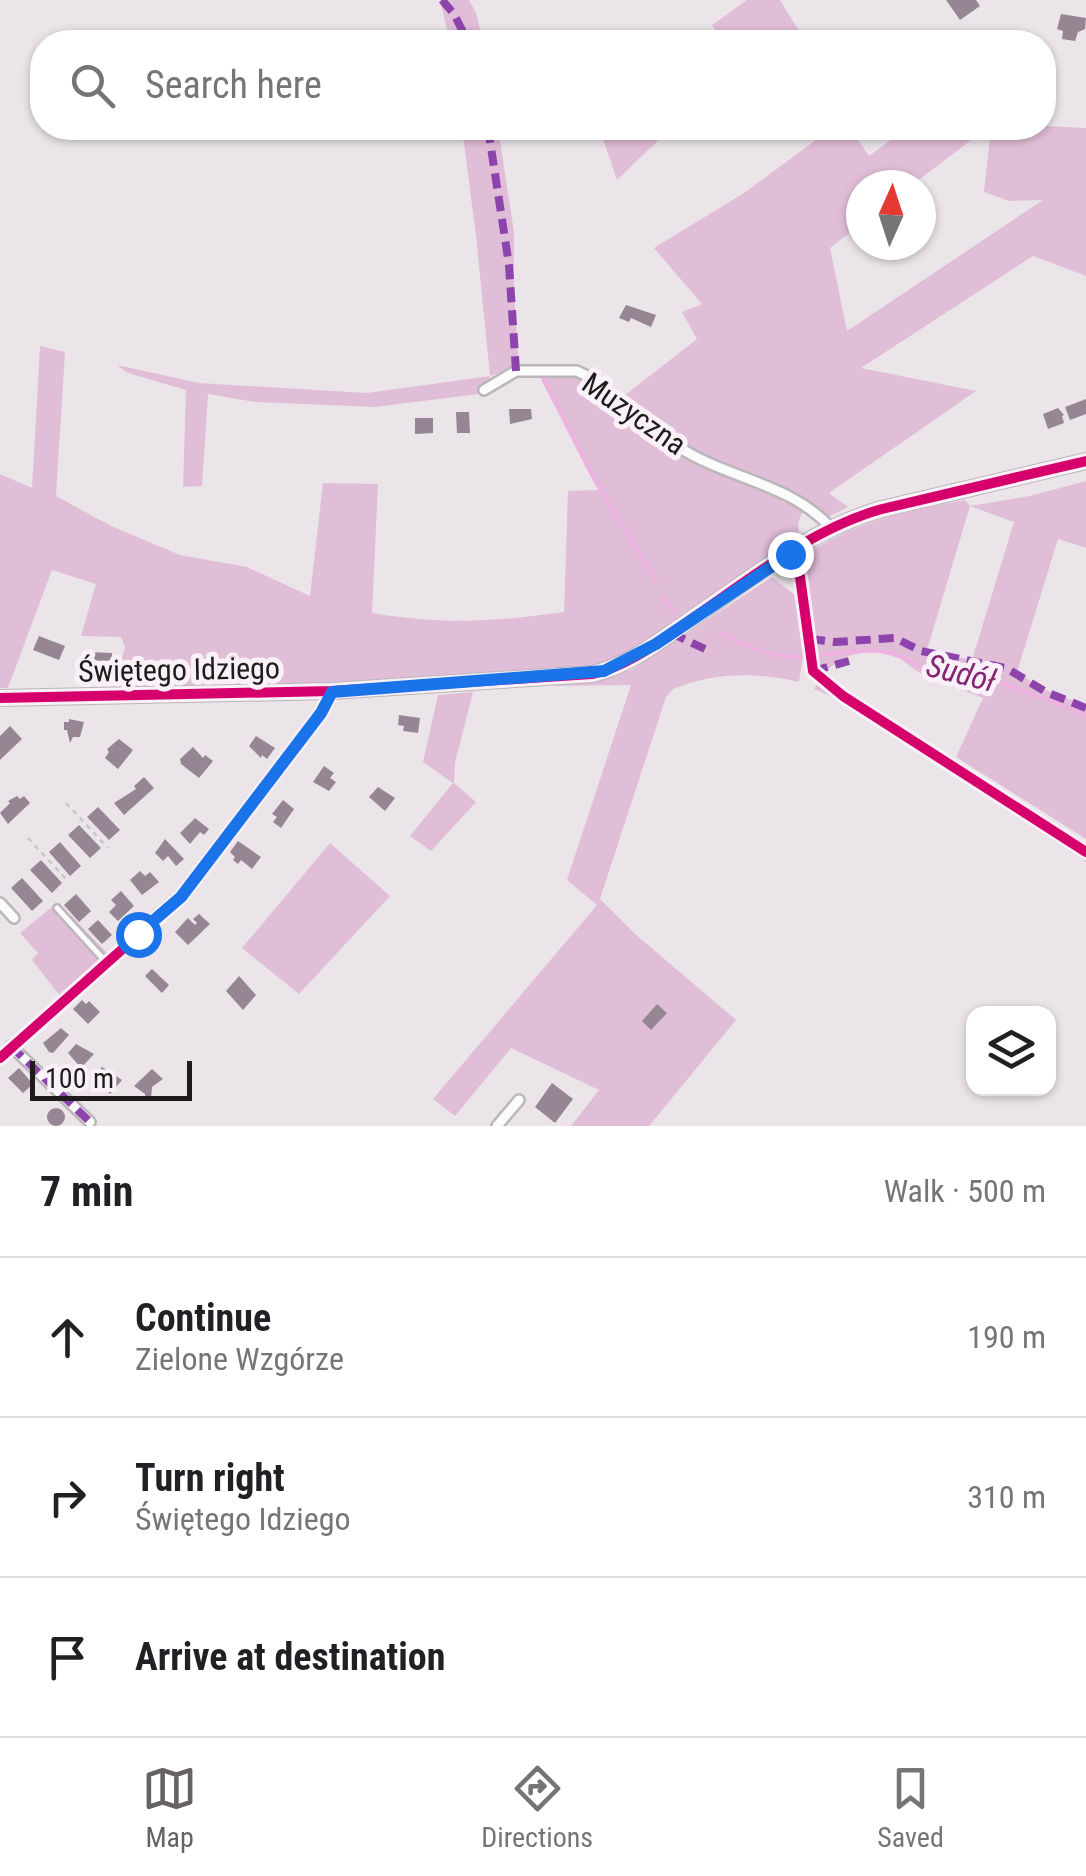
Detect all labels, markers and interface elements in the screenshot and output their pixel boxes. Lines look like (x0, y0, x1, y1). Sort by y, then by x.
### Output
search box (30, 30, 1056, 140)
icon: search (65, 58, 120, 113)
text: Search here (145, 63, 322, 107)
north arrow (846, 170, 936, 260)
street label: Muzyczna (576, 365, 693, 462)
route end (768, 532, 814, 578)
water label: Sudół (923, 646, 1000, 700)
street label: Świętego Idziego (78, 650, 280, 689)
route start (116, 912, 162, 958)
map controls (966, 1006, 1056, 1096)
button: layers (966, 1006, 1056, 1096)
scale bar (30, 1056, 192, 1100)
text: 100 m (45, 1062, 114, 1095)
text: 7 min (40, 1167, 133, 1216)
text: Walk · 500 m (884, 1172, 1046, 1210)
text: Continue (135, 1296, 271, 1340)
icon: ahead (40, 1310, 95, 1365)
text: 190 m (967, 1318, 1046, 1356)
text: Zielone Wzgórze (135, 1340, 344, 1378)
text: Turn right (135, 1456, 285, 1500)
icon: right (40, 1470, 95, 1525)
text: 310 m (967, 1478, 1046, 1516)
text: Świętego Idziego (135, 1500, 351, 1538)
icon: arrive (40, 1630, 95, 1685)
text: Arrive at destination (135, 1635, 445, 1679)
tab: Map (142, 1761, 197, 1854)
tab: Directions (481, 1761, 593, 1854)
tab: Saved (877, 1761, 944, 1854)

